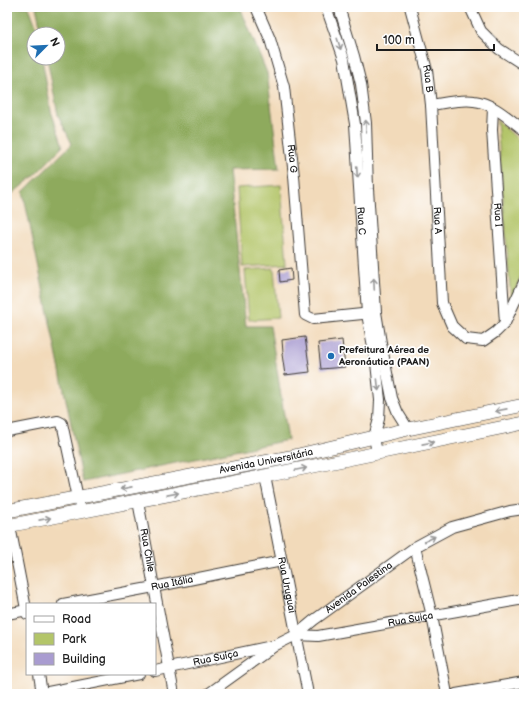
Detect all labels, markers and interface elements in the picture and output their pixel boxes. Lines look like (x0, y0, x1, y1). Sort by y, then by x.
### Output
north arrow (26, 26, 66, 66)
scale bar (377, 26, 494, 52)
text: 100 m (383, 33, 415, 48)
text: N (47, 36, 62, 49)
one-way arrow (336, 37, 343, 50)
street label: Rua B (420, 63, 436, 93)
one-way arrow (362, 120, 370, 133)
street label: Rua G (284, 144, 300, 174)
one-way arrow (354, 165, 361, 178)
street label: Rua I (491, 202, 505, 227)
street label: Rua C (354, 206, 368, 235)
street label: Rua A (431, 206, 444, 235)
one-way arrow (370, 278, 378, 291)
place label: Prefeitura Aérea de Aeronáutica (PAAN) (338, 344, 429, 368)
marker: Prefeitura Aérea de Aeronáutica (PAAN) (326, 351, 336, 361)
one-way arrow (374, 378, 382, 391)
one-way arrow (495, 406, 508, 414)
one-way arrow (421, 439, 434, 447)
street label: Avenida Universitária (218, 446, 315, 476)
one-way arrow (294, 465, 307, 473)
one-way arrow (119, 485, 132, 493)
one-way arrow (166, 490, 179, 498)
one-way arrow (38, 515, 51, 523)
street label: Rua Chile (137, 527, 157, 573)
one-way arrow (424, 535, 436, 542)
street label: Rua Uruguai (275, 556, 298, 614)
street label: Avenida Palestina (323, 559, 395, 616)
street label: Rua Itália (150, 573, 195, 593)
legend (26, 603, 156, 675)
street label: Rua Suiça (387, 609, 434, 629)
text: Road (62, 612, 91, 627)
text: Park (62, 632, 86, 647)
street label: Rua Suíça (192, 647, 240, 669)
text: Building (62, 652, 106, 667)

